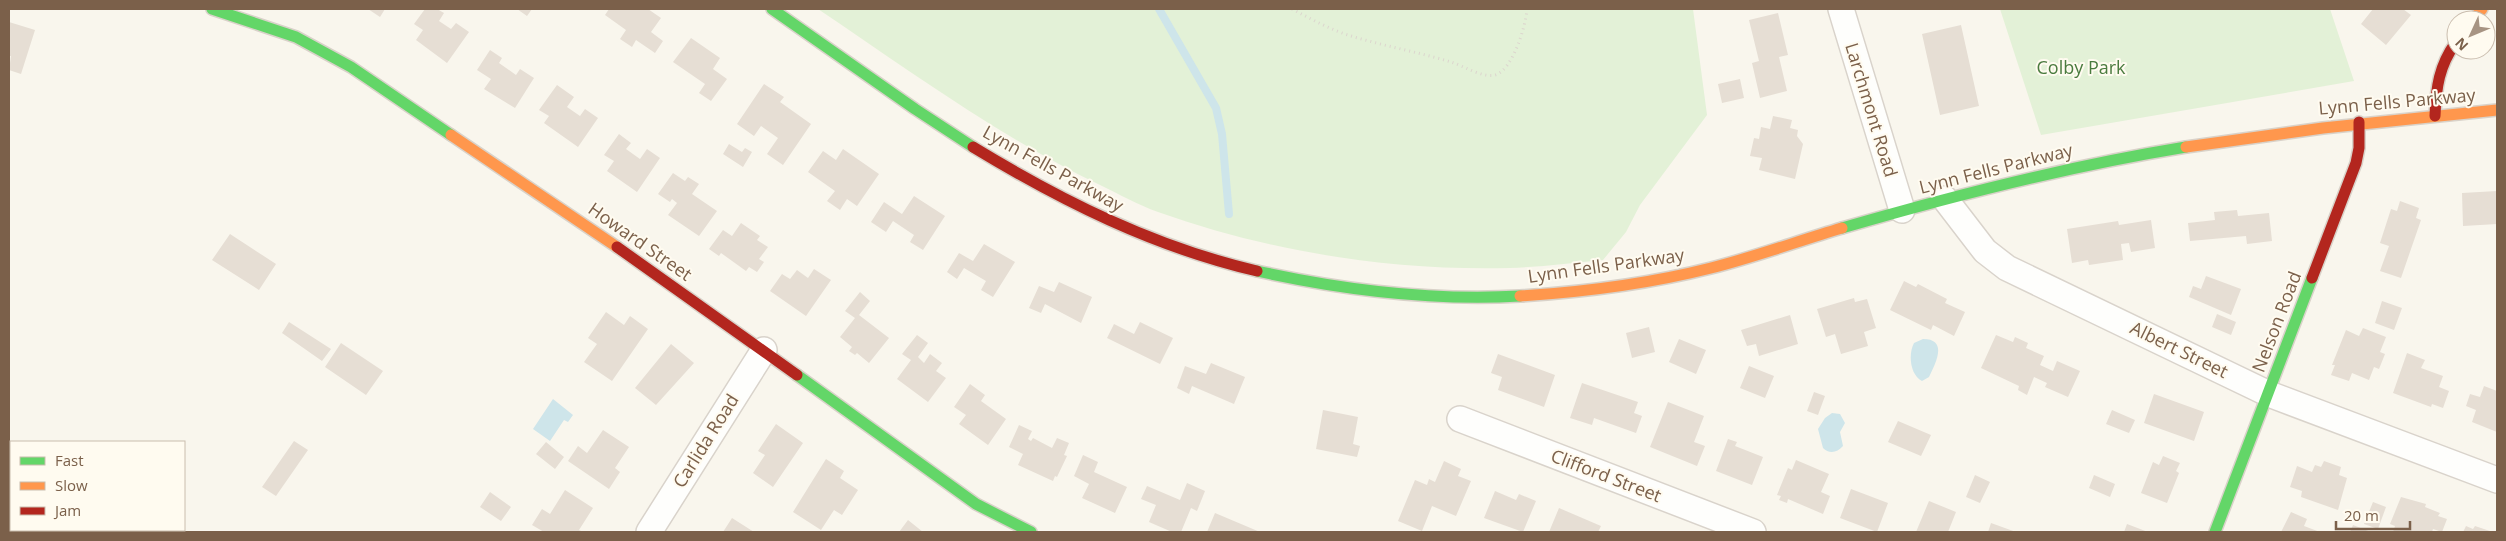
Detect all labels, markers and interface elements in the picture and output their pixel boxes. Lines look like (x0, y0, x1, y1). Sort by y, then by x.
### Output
north arrow (2446, 10, 2496, 60)
text: N (2450, 34, 2472, 55)
street label: Larchmont Road (1840, 40, 1904, 180)
park label: Colby Park (2036, 55, 2126, 79)
street label: Lynn Fells Parkway (2317, 82, 2477, 120)
street label: Lynn Fells Parkway (979, 119, 1129, 217)
street label: Lynn Fells Parkway (1916, 137, 2076, 199)
street label: Howard Street (584, 197, 697, 286)
street label: Lynn Fells Parkway (1526, 242, 1686, 288)
street label: Nelson Road (2246, 268, 2306, 376)
street label: Albert Street (2127, 315, 2232, 383)
street label: Carlida Road (667, 389, 744, 492)
legend (10, 441, 185, 531)
street label: Clifford Street (1548, 443, 1665, 507)
text: Fast (55, 450, 84, 470)
text: Slow (55, 475, 88, 495)
scale bar (2336, 498, 2410, 530)
text: Jam (53, 500, 81, 520)
text: 20 m (2344, 505, 2379, 525)

